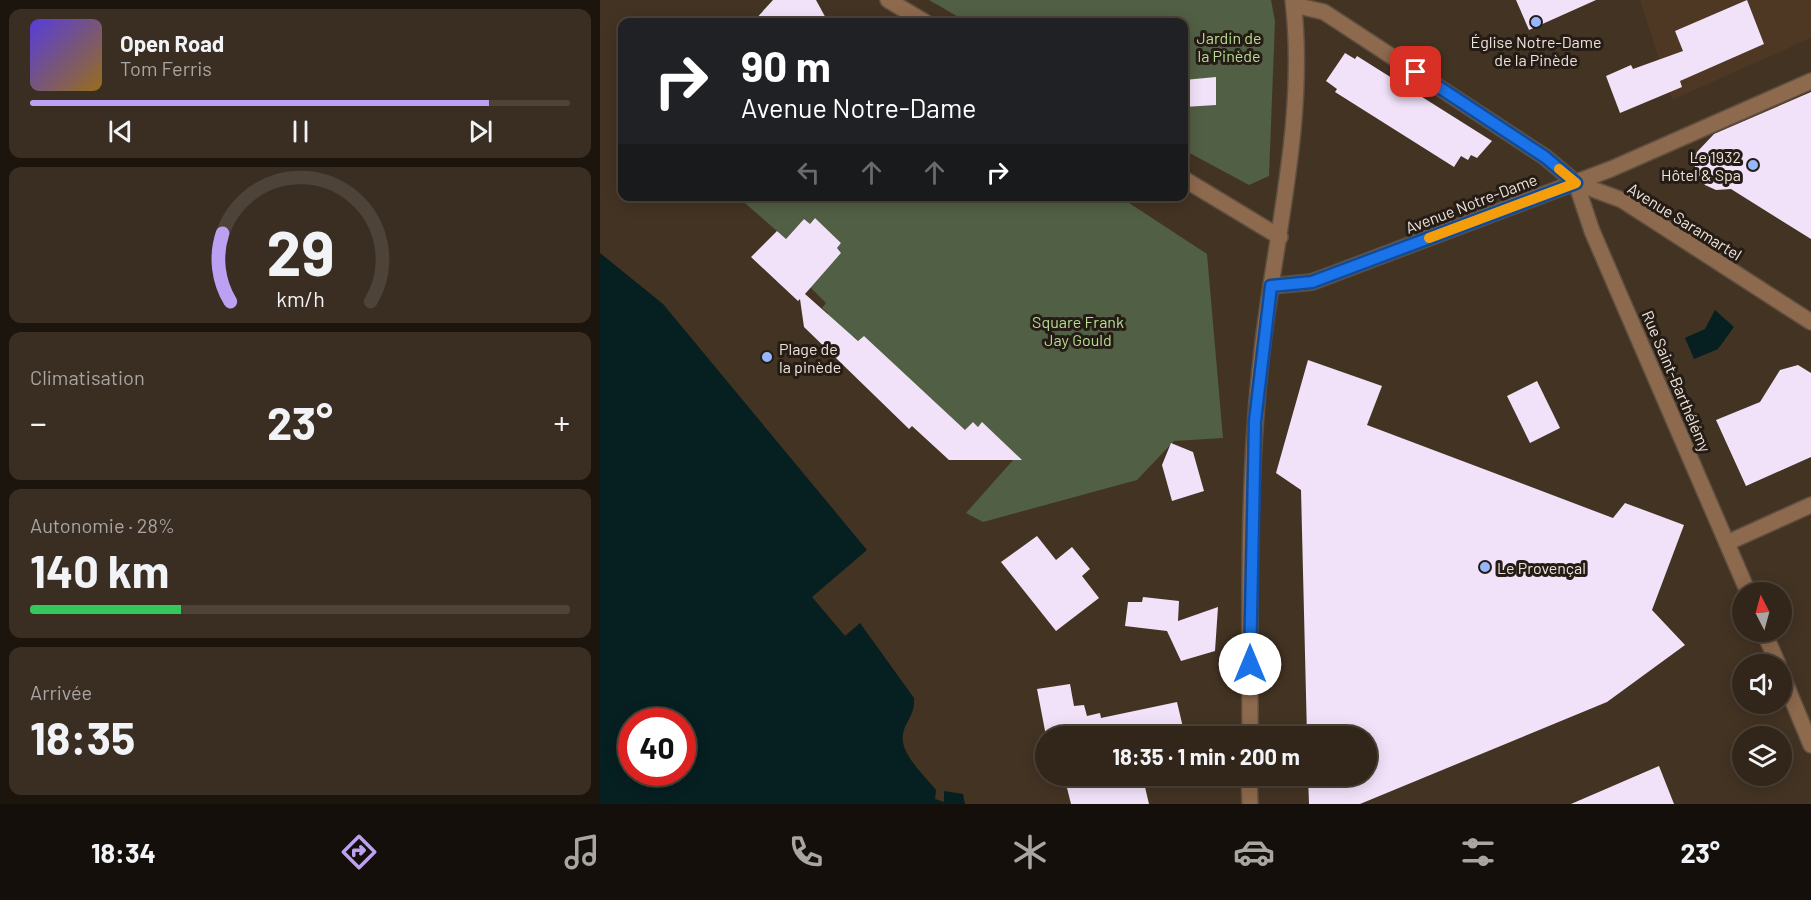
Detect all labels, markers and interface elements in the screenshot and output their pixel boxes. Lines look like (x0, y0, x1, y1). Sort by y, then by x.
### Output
marker: Église Notre-Dame de la Pinède (1529, 15, 1543, 29)
park label: Jardin de la Pinède (1196, 28, 1262, 65)
text: Open Road (120, 30, 224, 56)
place label: Église Notre-Dame de la Pinède (1471, 32, 1601, 69)
text: 90 m (741, 40, 831, 90)
icon: right (642, 42, 720, 120)
pin (1390, 46, 1441, 97)
icon: arrive (1399, 55, 1432, 88)
text: Tom Ferris (120, 56, 212, 80)
text: Avenue Notre-Dame (741, 91, 976, 123)
icon: previous (104, 115, 137, 148)
icon: pause (284, 115, 317, 148)
icon: next (464, 115, 497, 148)
place label: Le 1932 Hôtel & Spa (1661, 147, 1741, 184)
icon: left (792, 156, 825, 189)
icon: ahead (855, 156, 888, 189)
icon: ahead (918, 156, 951, 189)
icon: right (981, 156, 1014, 189)
marker: Le 1932 Hôtel & Spa (1746, 158, 1760, 172)
street label: Avenue Notre-Dame (1402, 169, 1540, 237)
street label: Avenue Saramartel (1625, 178, 1745, 264)
text: 29 (266, 214, 334, 288)
text: km/h (276, 286, 324, 311)
street label: Rue Saint-Barthélémy (1639, 307, 1716, 455)
park label: Square Frank Jay Gould (1032, 312, 1124, 349)
place label: Plage de la pinède (779, 339, 841, 376)
marker: Plage de la pinède (760, 350, 774, 364)
text: Climatisation (30, 365, 145, 389)
text: 23° (267, 395, 333, 449)
text: − (30, 402, 47, 442)
text: + (553, 402, 570, 442)
text: Autonomie · 28% (30, 513, 175, 537)
text: 140 km (30, 543, 169, 597)
place label: Le Provençal (1497, 558, 1586, 577)
marker: Le Provençal (1478, 560, 1492, 574)
north arrow (1732, 582, 1792, 642)
map controls (1732, 582, 1792, 786)
position arrow (1218, 632, 1282, 696)
button: sound (1732, 654, 1792, 714)
text: Arrivée (30, 680, 92, 704)
speed limit sign: 40 (618, 708, 696, 786)
text: 18:35 (30, 710, 135, 764)
button: layers (1732, 726, 1792, 786)
text: 18:35 · 1 min · 200 m (1112, 743, 1300, 769)
icon: directions (338, 831, 380, 873)
icon: music (561, 831, 603, 873)
icon: phone (785, 831, 827, 873)
icon: climate (1009, 831, 1051, 873)
icon: car (1233, 831, 1275, 873)
icon: filters (1457, 831, 1499, 873)
text: 18:34 (91, 836, 156, 868)
text: 23° (1681, 836, 1720, 868)

